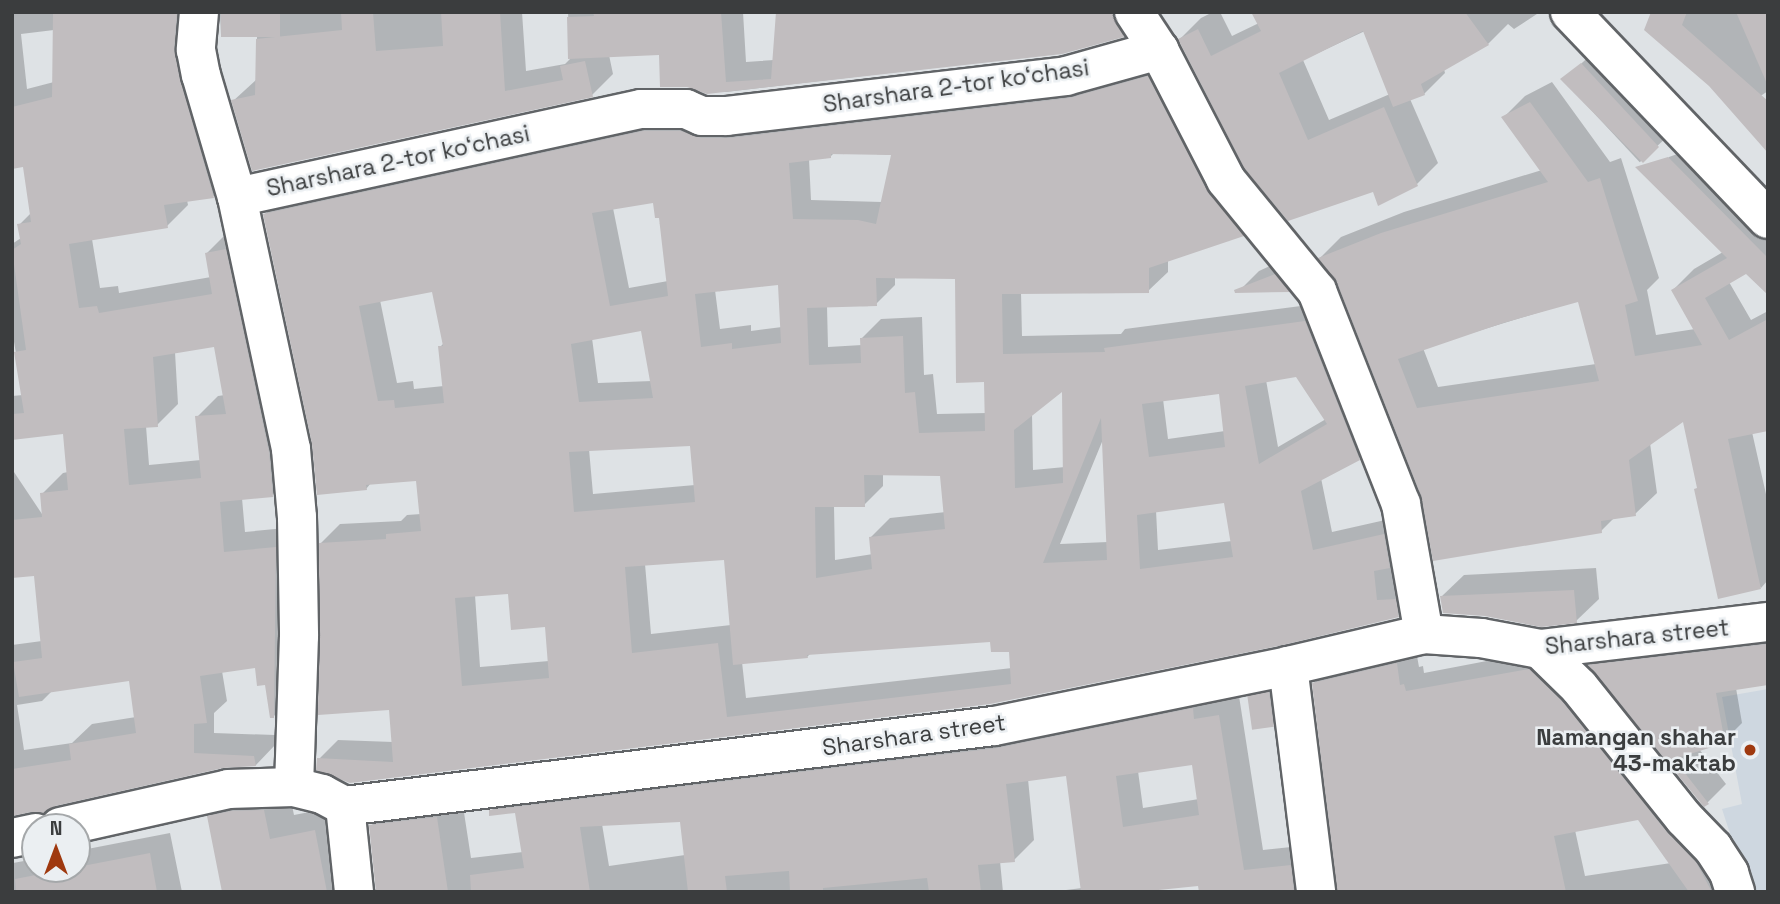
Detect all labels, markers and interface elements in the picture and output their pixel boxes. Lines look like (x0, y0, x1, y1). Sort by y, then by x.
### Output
street label: Sharshara 2-tor koʻchasi (821, 54, 1091, 118)
street label: Sharshara 2-tor koʻchasi (264, 120, 532, 202)
street label: Sharshara street (1544, 614, 1730, 660)
street label: Sharshara street (821, 708, 1007, 762)
place label: Namangan shahar 43-maktab (1536, 723, 1736, 777)
marker: Namangan shahar 43-maktab (1742, 742, 1758, 758)
north arrow (21, 813, 91, 883)
text: N (50, 816, 62, 841)

